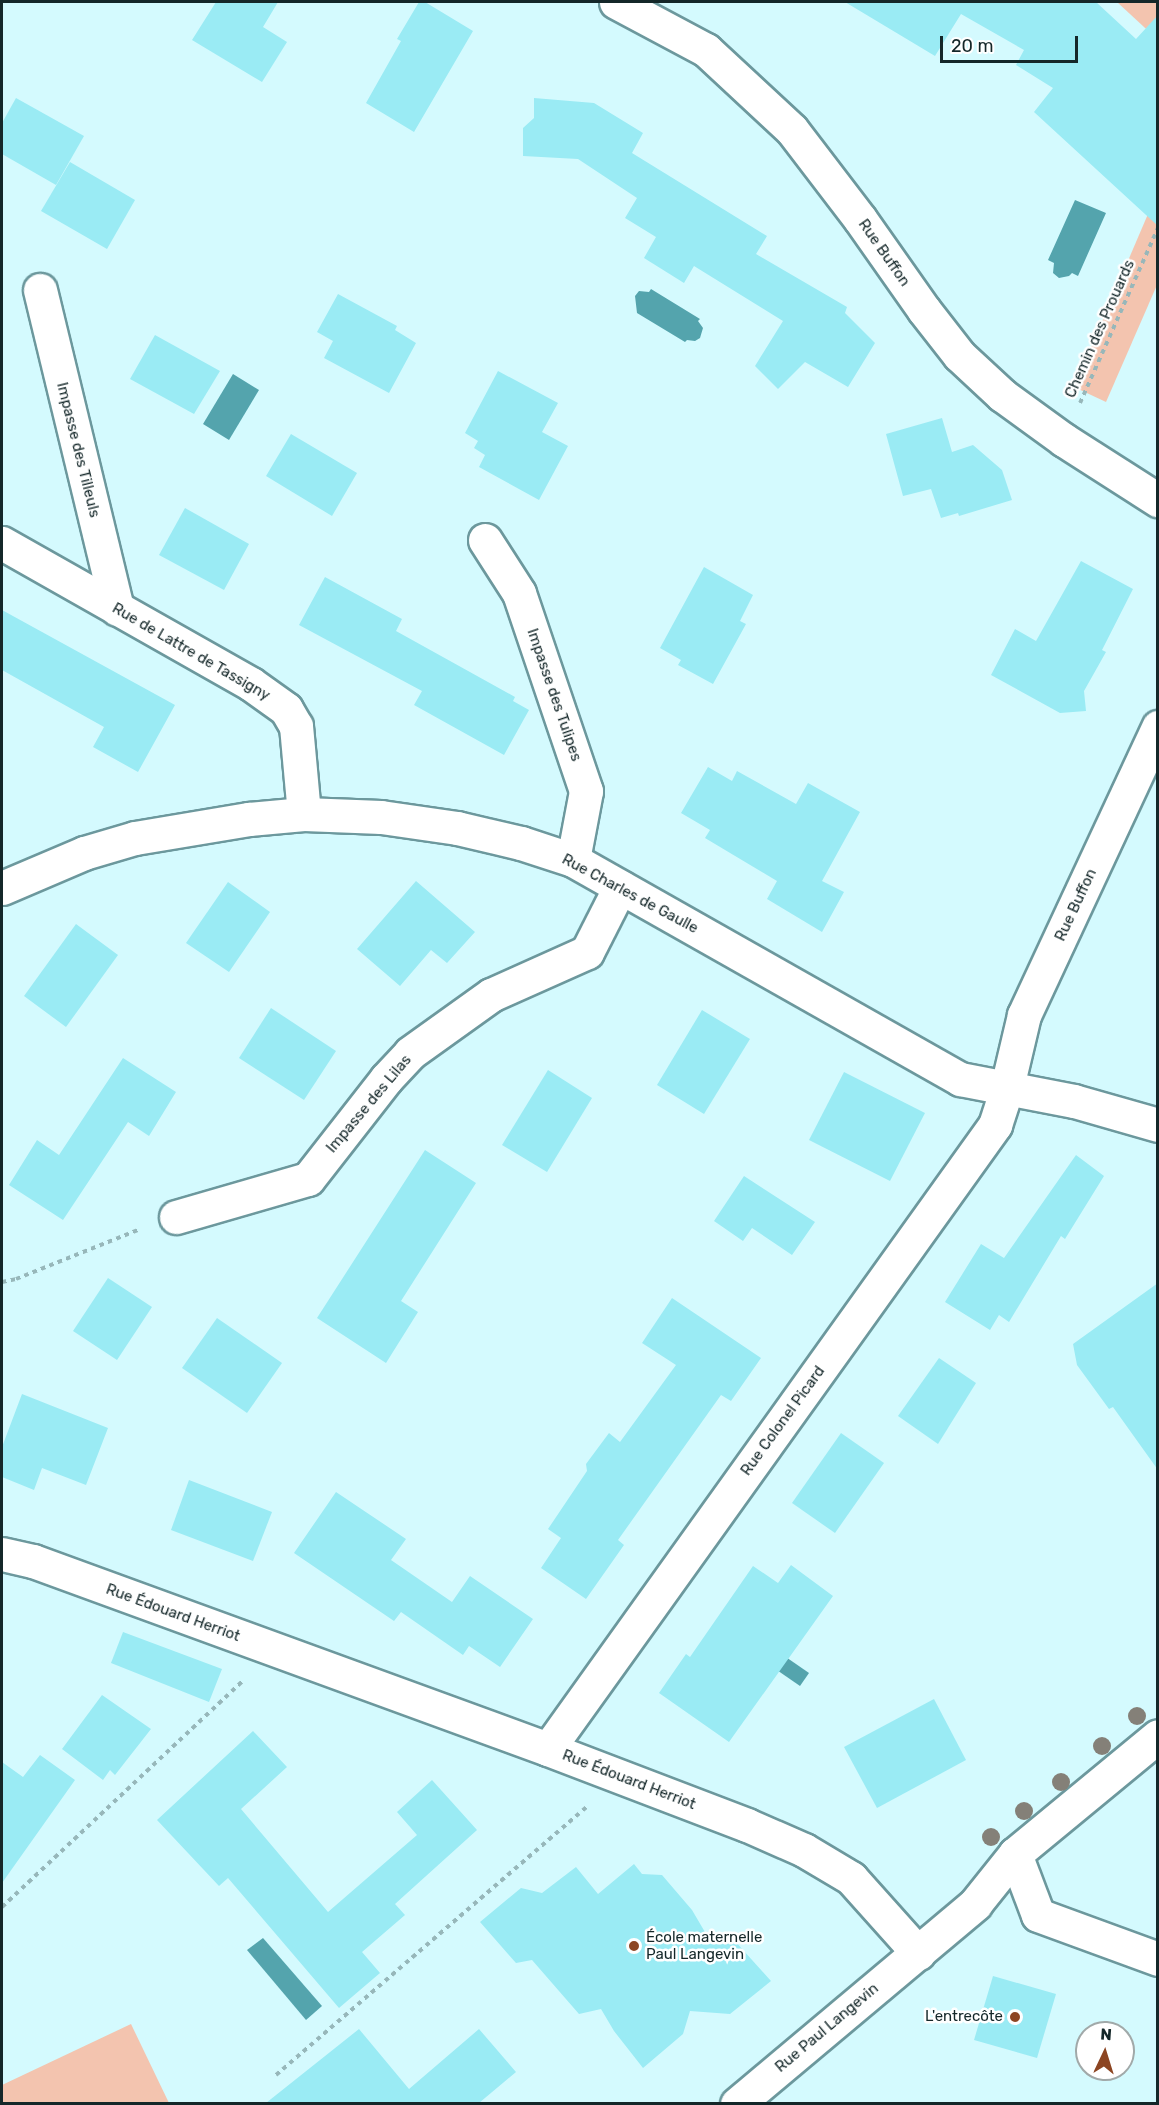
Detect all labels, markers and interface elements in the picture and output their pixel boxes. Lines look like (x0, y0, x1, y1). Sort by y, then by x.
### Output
scale bar (943, 24, 1081, 62)
text: 20 m (951, 35, 993, 57)
street label: Rue Buffon (854, 216, 914, 290)
street label: Chemin des Prouards (1061, 257, 1139, 401)
street label: Impasse des Tilleuls (52, 380, 104, 520)
street label: Rue de Lattre de Tassigny (109, 599, 273, 705)
street label: Impasse des Tulipes (523, 626, 585, 764)
street label: Rue Charles de Gaulle (559, 850, 701, 938)
street label: Rue Buffon (1051, 866, 1101, 944)
street label: Impasse des Lilas (323, 1051, 415, 1157)
street label: Rue Colonel Picard (737, 1363, 829, 1479)
street label: Rue Édouard Herriot (103, 1580, 243, 1646)
street label: Rue Édouard Herriot (560, 1746, 698, 1814)
place label: École maternelle Paul Langevin (646, 1928, 762, 1963)
marker: École maternelle Paul Langevin (627, 1939, 641, 1953)
street label: Rue Paul Langevin (772, 1980, 882, 2076)
place label: L'entrecôte (925, 2008, 1003, 2026)
marker: L'entrecôte (1008, 2010, 1022, 2024)
north arrow (1075, 2021, 1135, 2081)
text: N (1100, 2025, 1113, 2044)

